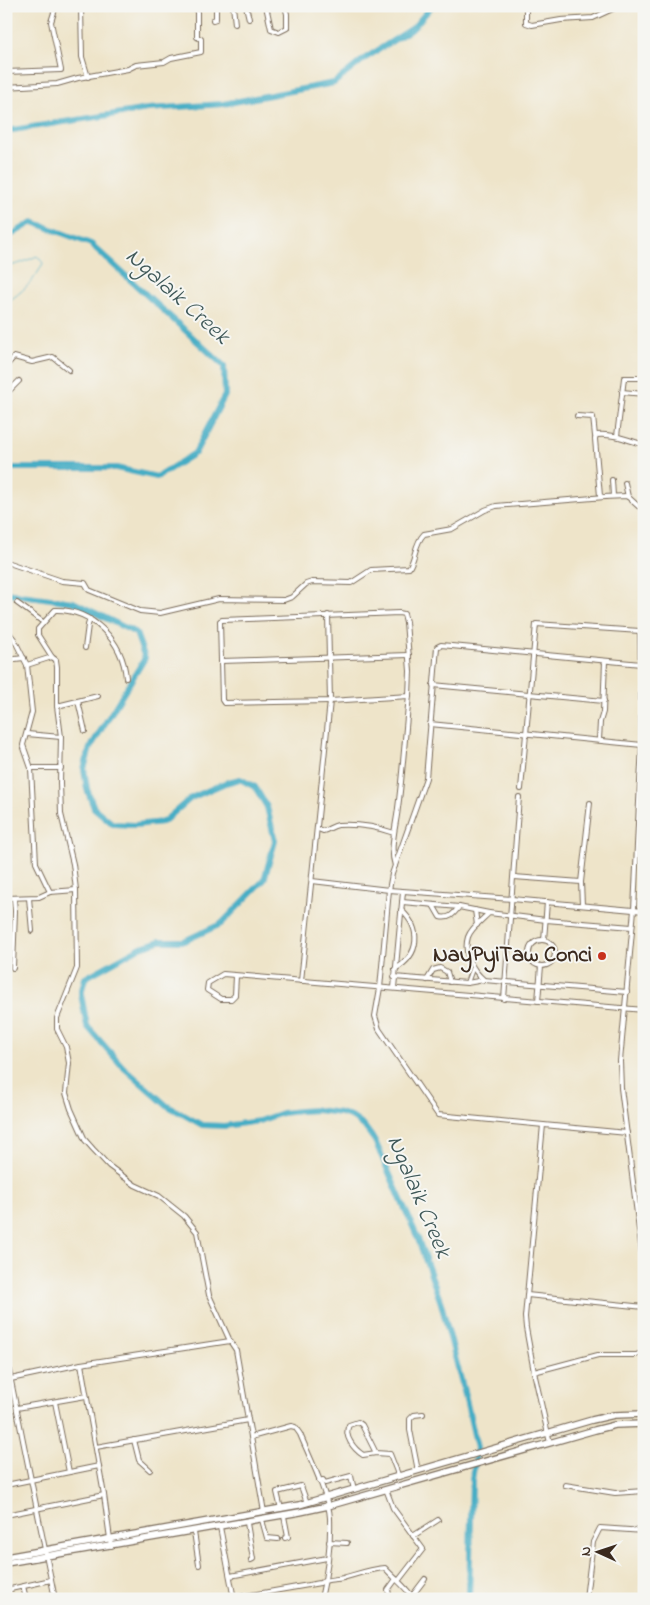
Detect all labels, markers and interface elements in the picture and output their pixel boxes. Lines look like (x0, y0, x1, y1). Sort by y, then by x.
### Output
water label: Ngalaik Creek (117, 240, 238, 355)
place label: NayPyiTaw Conci (433, 940, 592, 973)
marker: NayPyiTaw Conci (596, 950, 608, 962)
water label: Ngalaik Creek (376, 1130, 460, 1265)
north arrow (572, 1528, 622, 1578)
text: N (576, 1546, 597, 1557)

